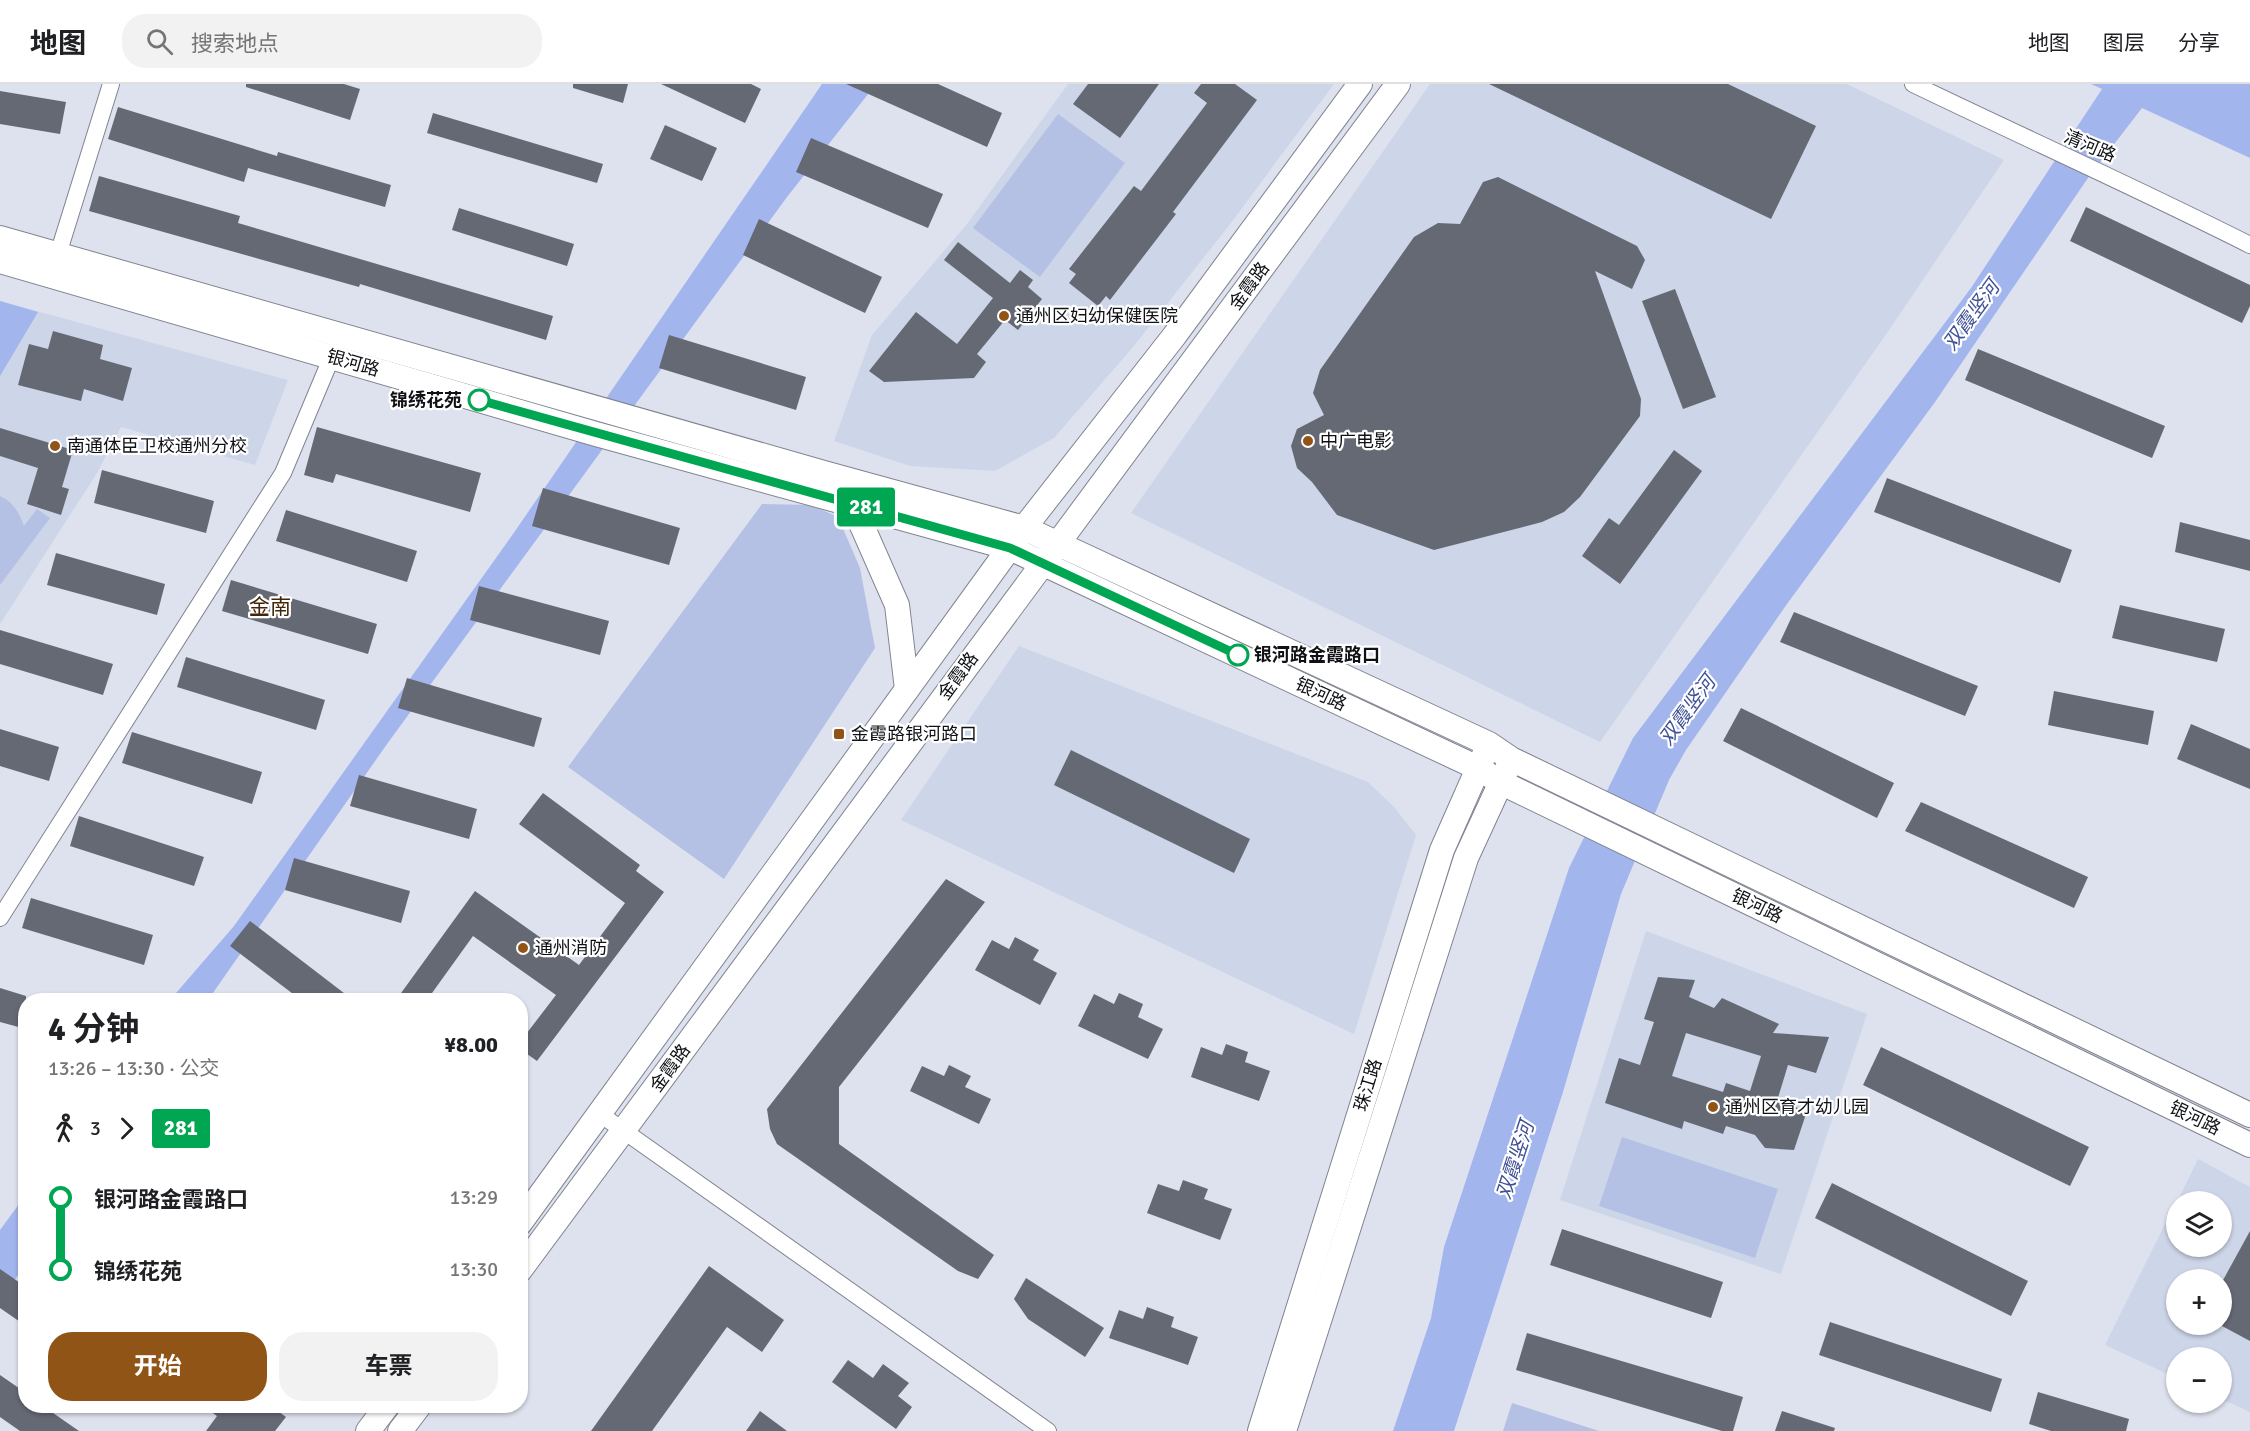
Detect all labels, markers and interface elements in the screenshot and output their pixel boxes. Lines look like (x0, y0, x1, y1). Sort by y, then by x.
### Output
search box (122, 14, 542, 68)
icon: search (143, 25, 176, 58)
text: 地图 (30, 27, 86, 61)
text: 搜索地点 (191, 30, 279, 57)
text: 地图 (2028, 30, 2070, 56)
text: 图层 (2103, 30, 2145, 56)
text: 分享 (2178, 30, 2220, 56)
street label: 清河路 (2061, 125, 2119, 167)
street label: 金霞路 (1224, 258, 1274, 314)
water label: 双霞竖河 (1938, 272, 2007, 355)
place label: 通州区妇幼保健医院 (1016, 305, 1178, 327)
marker: 通州区妇幼保健医院 (997, 309, 1011, 323)
street label: 银河路 (324, 345, 382, 381)
place label: 锦绣花苑 (390, 389, 462, 411)
marker: 锦绣花苑 (468, 389, 490, 411)
place label: 中广电影 (1320, 430, 1392, 452)
marker: 中广电影 (1301, 434, 1315, 448)
place label: 南通体臣卫校通州分校 (67, 435, 247, 457)
marker: 南通体臣卫校通州分校 (48, 439, 62, 453)
line badge: 281 (832, 488, 900, 526)
text: 281 (849, 494, 883, 520)
district label: 金南 (249, 594, 291, 620)
marker: 银河路金霞路口 (1227, 644, 1249, 666)
place label: 银河路金霞路口 (1254, 644, 1380, 666)
street label: 金霞路 (933, 648, 983, 704)
water label: 双霞竖河 (1654, 667, 1723, 750)
street label: 银河路 (1292, 673, 1350, 715)
place label: 金霞路银河路口 (851, 723, 977, 745)
marker: 金霞路银河路口 (832, 727, 846, 741)
street label: 银河路 (1728, 884, 1786, 928)
place label: 通州消防 (535, 937, 607, 959)
marker: 通州消防 (516, 941, 530, 955)
text: 4 分钟 (48, 1009, 139, 1050)
text: ¥8.00 (444, 1031, 498, 1058)
street label: 金霞路 (645, 1040, 695, 1096)
text: 13:26 – 13:30 · 公交 (48, 1056, 219, 1081)
street label: 珠江路 (1350, 1056, 1386, 1114)
place label: 通州区育才幼儿园 (1725, 1096, 1869, 1118)
street label: 银河路 (2166, 1096, 2224, 1140)
marker: 通州区育才幼儿园 (1706, 1100, 1720, 1114)
icon: walk (48, 1112, 81, 1145)
icon: forward (110, 1112, 143, 1145)
water label: 双霞竖河 (1491, 1114, 1541, 1202)
text: 281 (164, 1115, 198, 1141)
text: 3 (90, 1116, 101, 1141)
text: 13:29 (449, 1185, 498, 1210)
text: 银河路金霞路口 (94, 1186, 248, 1213)
map controls (2166, 1191, 2232, 1413)
button: layers (2166, 1191, 2232, 1257)
text: 13:30 (449, 1257, 498, 1282)
text: 锦绣花苑 (94, 1258, 182, 1285)
button: + (2166, 1269, 2232, 1335)
button: 开始 (48, 1332, 267, 1401)
button: 车票 (279, 1332, 498, 1401)
button: − (2166, 1347, 2232, 1413)

